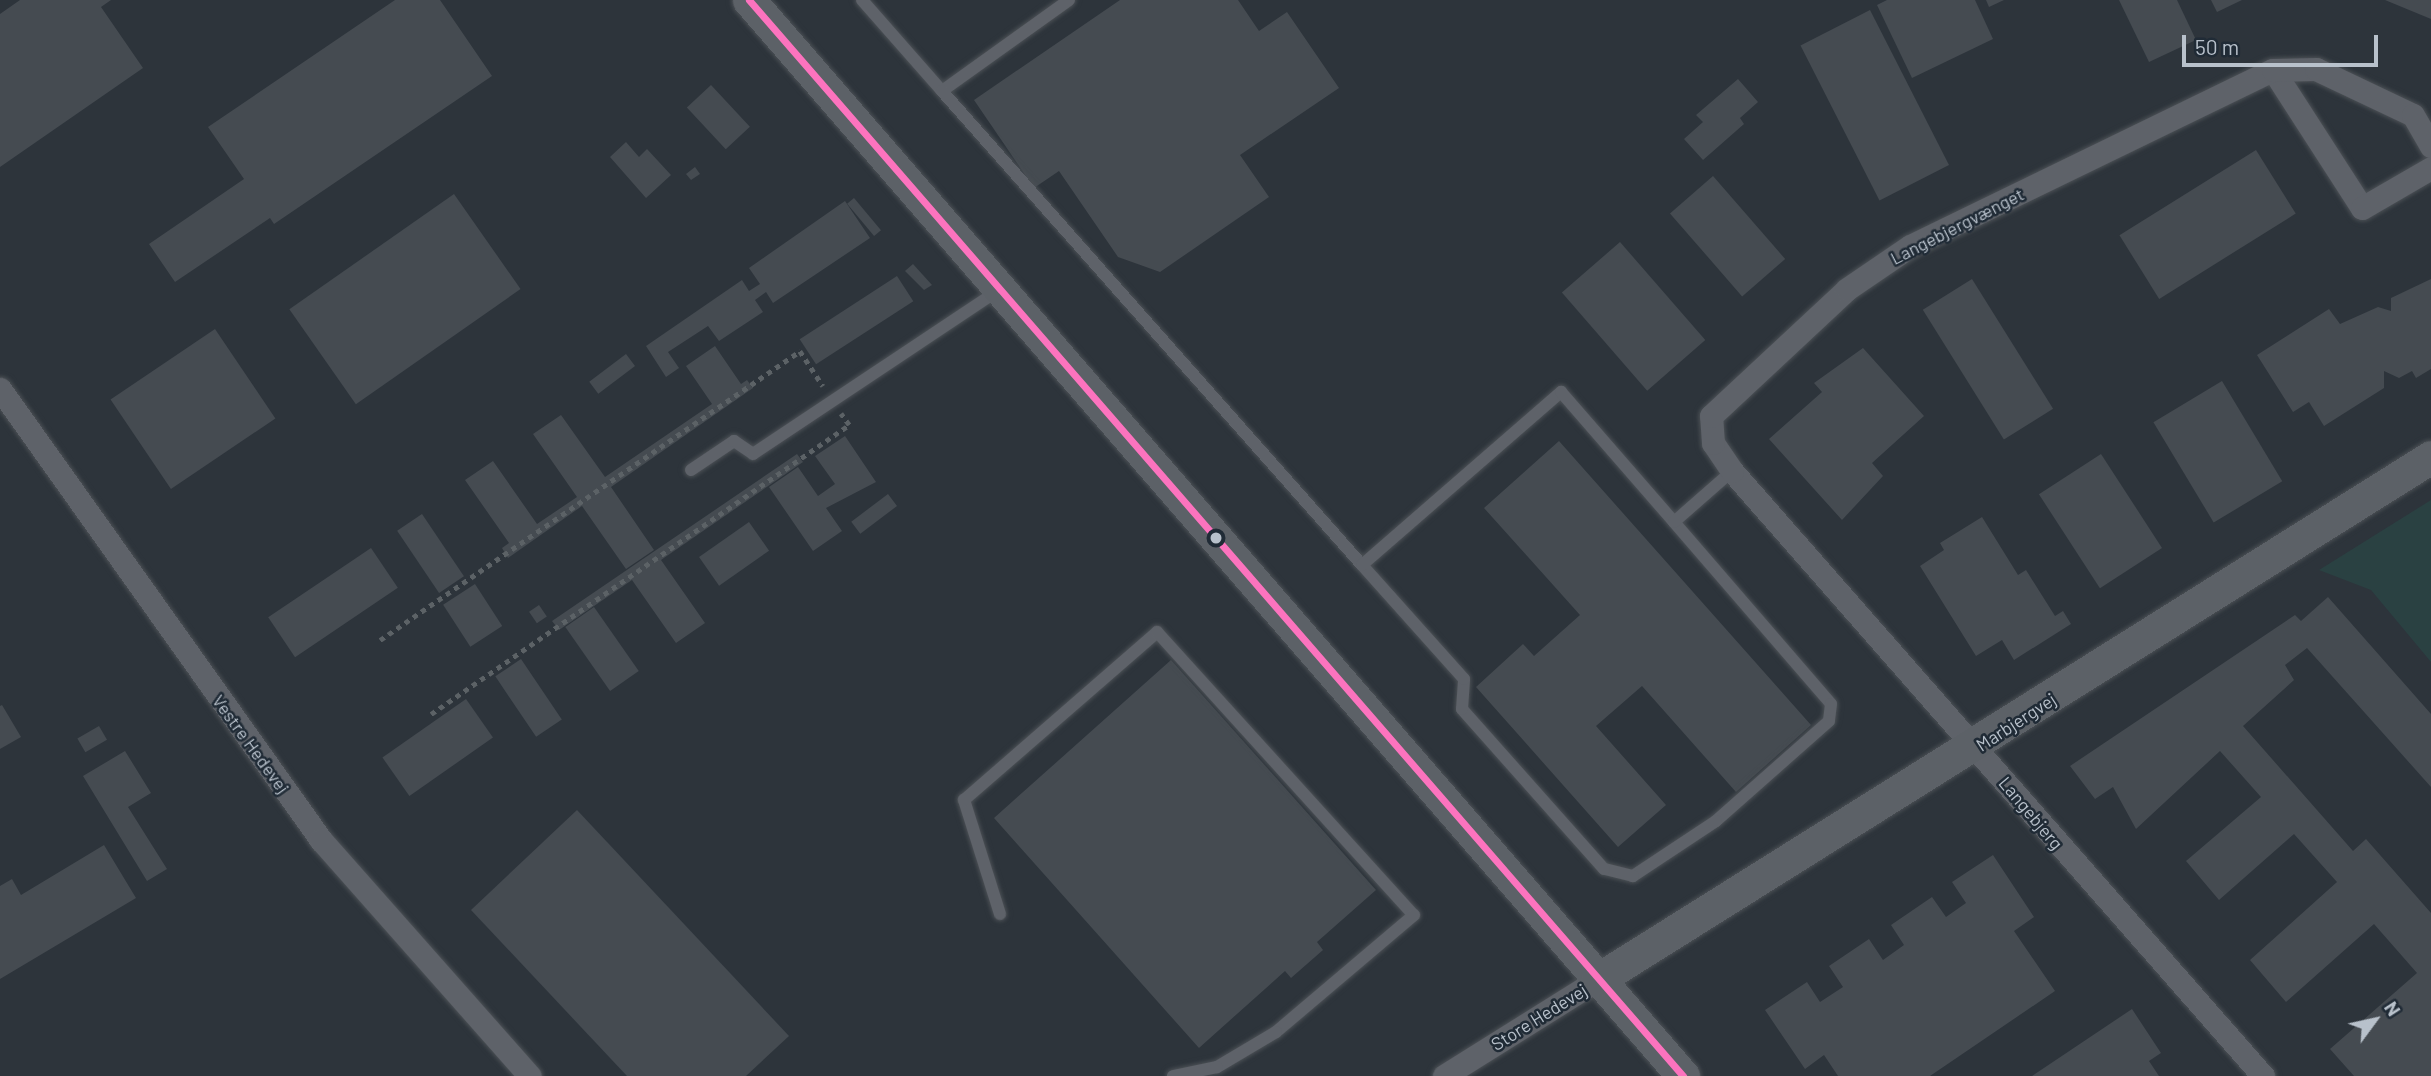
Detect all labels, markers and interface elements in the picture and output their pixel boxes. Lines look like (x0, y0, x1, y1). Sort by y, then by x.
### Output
scale bar (2186, 21, 2382, 65)
text: 50 m (2195, 34, 2239, 59)
street label: Langebjergvænget (1887, 183, 2027, 269)
unlabelled marker (1209, 531, 1223, 545)
street label: Marbjergvej (1972, 688, 2060, 756)
street label: Vestre Hedevej (208, 690, 294, 798)
street label: Langebjerg (1994, 772, 2068, 854)
street label: Store Hedevej (1487, 979, 1591, 1055)
north arrow (2340, 985, 2410, 1055)
text: N (2380, 997, 2406, 1020)

